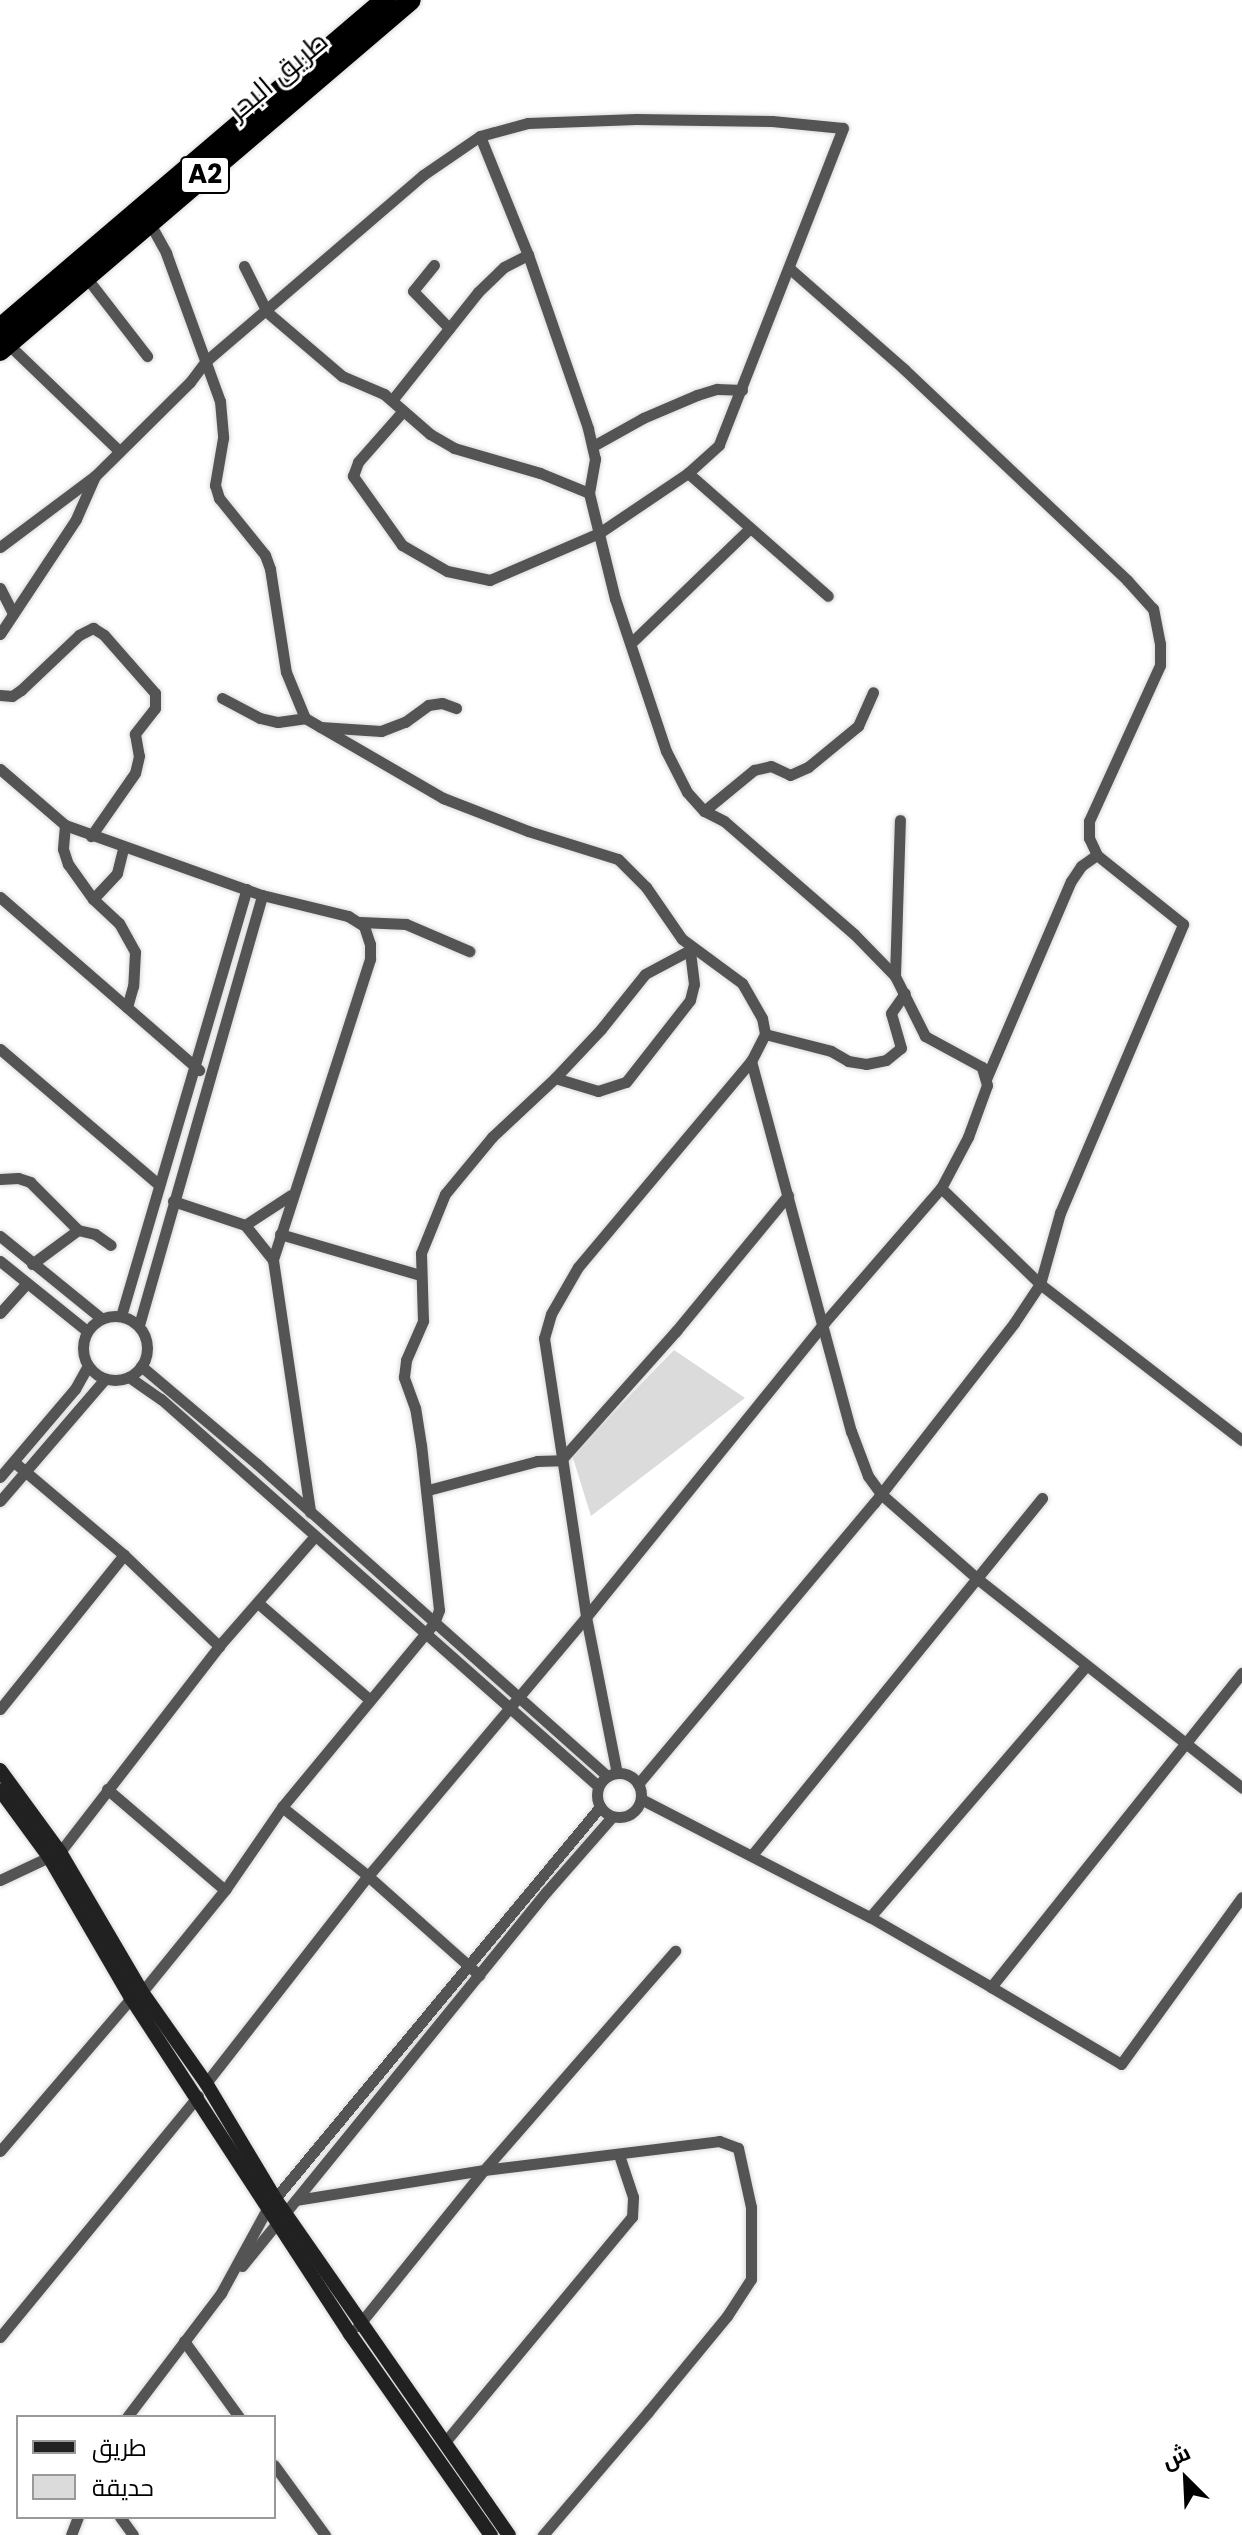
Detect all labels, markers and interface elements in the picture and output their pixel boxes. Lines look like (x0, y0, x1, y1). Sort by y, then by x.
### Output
street label: طريق البحر (221, 24, 335, 128)
road number: A2 (179, 153, 231, 197)
legend (16, 2415, 276, 2519)
text: طريق (92, 2431, 147, 2464)
text: ش (1157, 2437, 1195, 2477)
north arrow (1146, 2439, 1226, 2519)
text: حديقة (92, 2471, 154, 2504)

